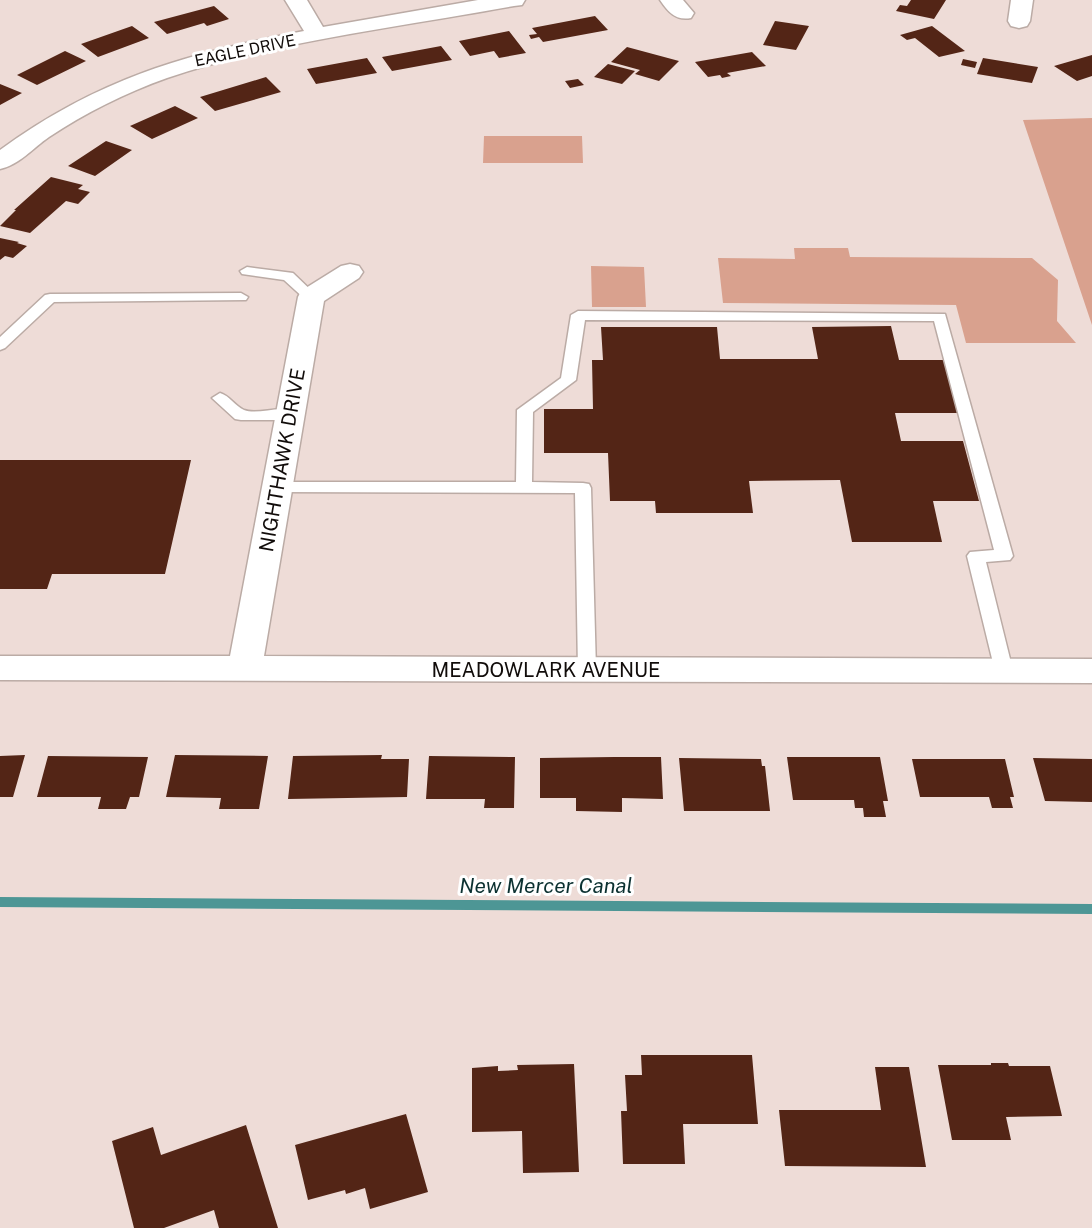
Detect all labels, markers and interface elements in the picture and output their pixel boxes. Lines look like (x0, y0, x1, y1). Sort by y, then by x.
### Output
street label: EAGLE DRIVE (193, 31, 297, 70)
street label: NIGHTHAWK DRIVE (254, 366, 310, 554)
street label: MEADOWLARK AVENUE (432, 658, 660, 682)
water label: New Mercer Canal (459, 873, 633, 898)

